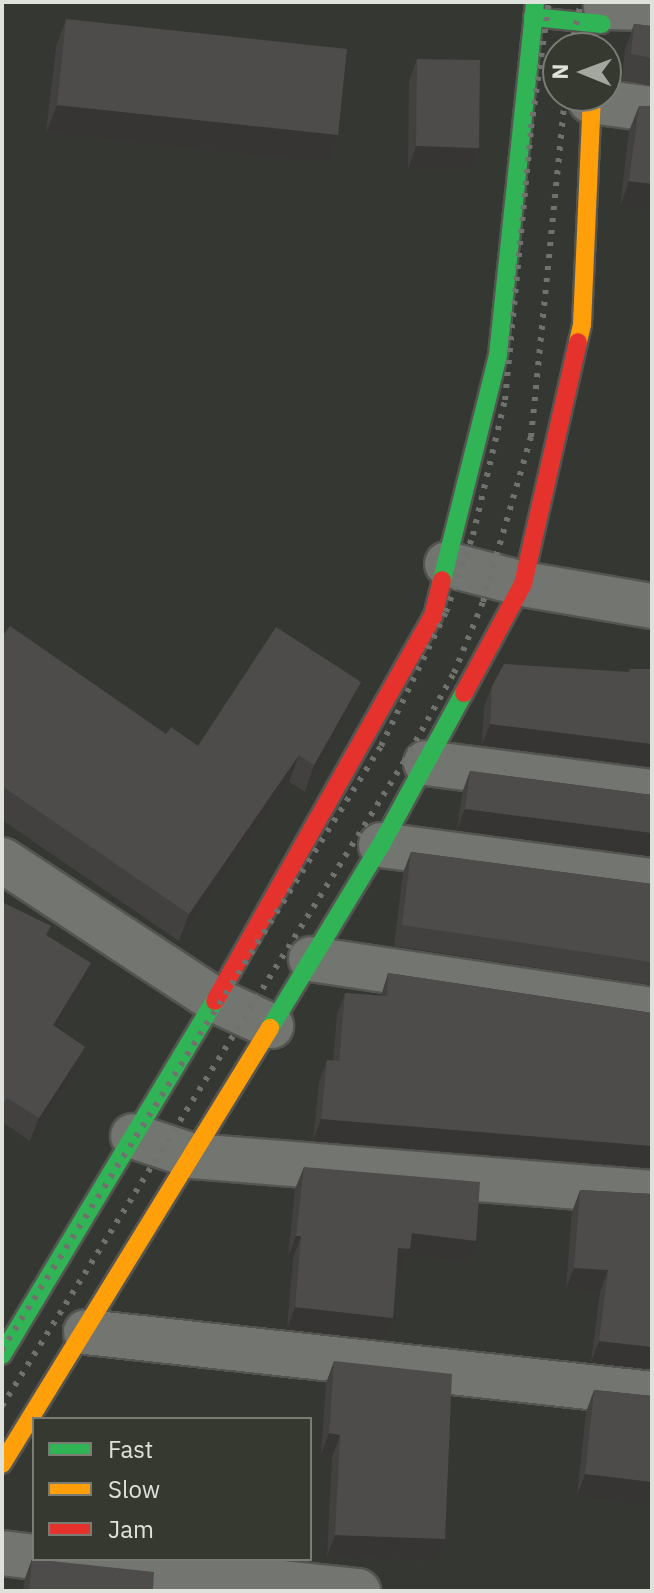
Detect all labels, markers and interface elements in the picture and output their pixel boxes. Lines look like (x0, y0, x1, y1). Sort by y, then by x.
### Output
north arrow (542, 32, 622, 112)
text: N (545, 63, 574, 80)
legend (32, 1417, 312, 1561)
text: Fast (108, 1433, 153, 1465)
text: Slow (108, 1473, 160, 1505)
text: Jam (108, 1513, 154, 1545)

